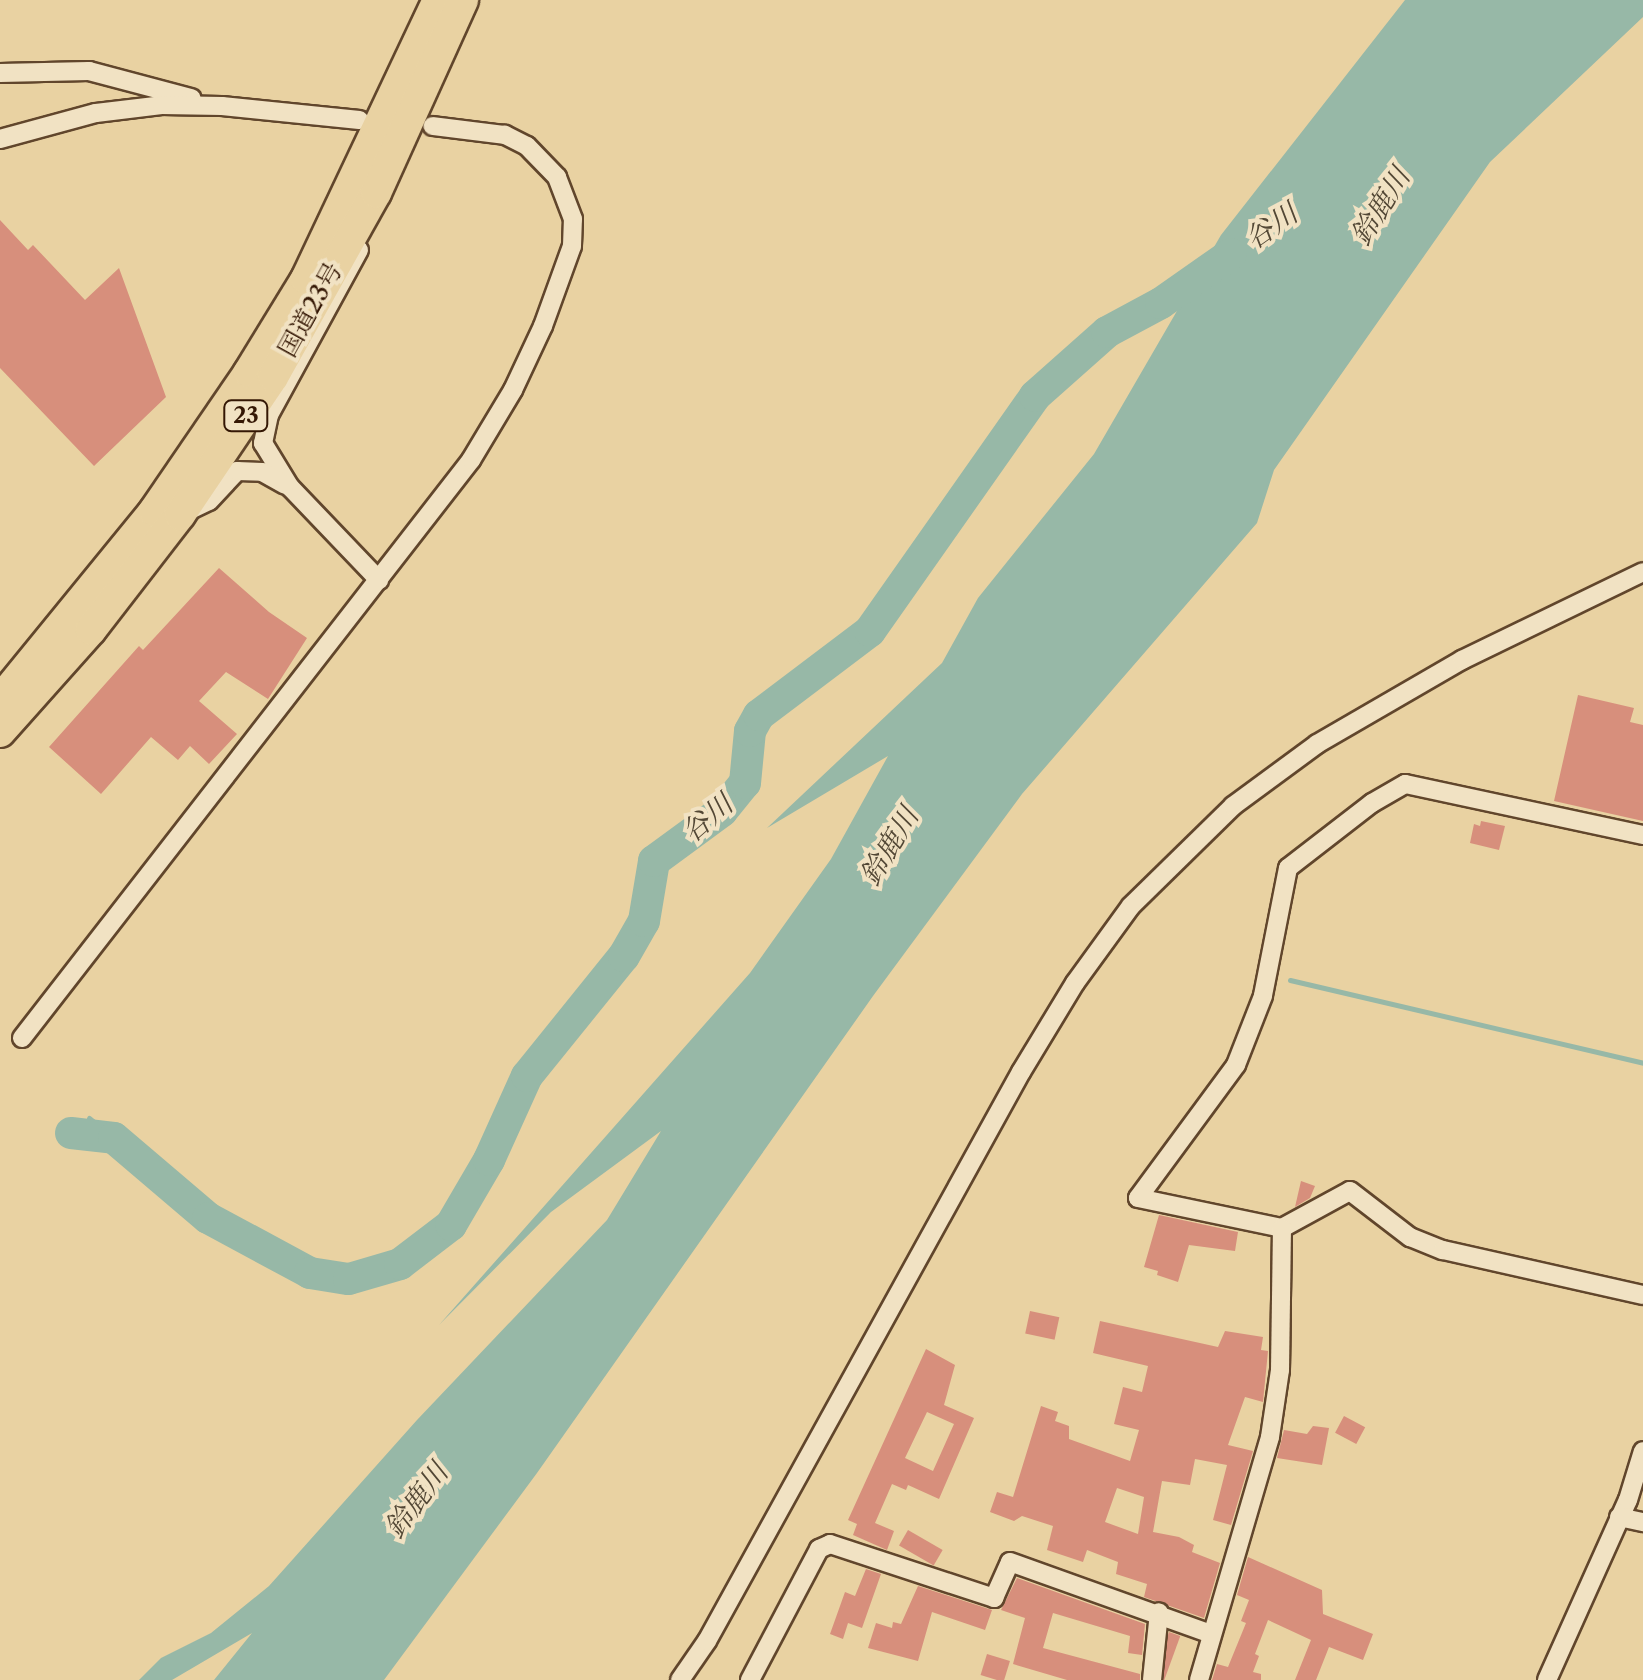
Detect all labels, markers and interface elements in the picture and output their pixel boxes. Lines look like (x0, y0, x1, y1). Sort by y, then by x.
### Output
water label: 鈴鹿川 (1343, 161, 1417, 251)
water label: 谷川 (1238, 196, 1304, 256)
street label: 国道23号 (273, 258, 349, 362)
road number: 23 (221, 399, 271, 433)
water label: 谷川 (675, 787, 739, 849)
water label: 鈴鹿川 (853, 801, 925, 891)
water label: 鈴鹿川 (377, 1456, 455, 1544)

